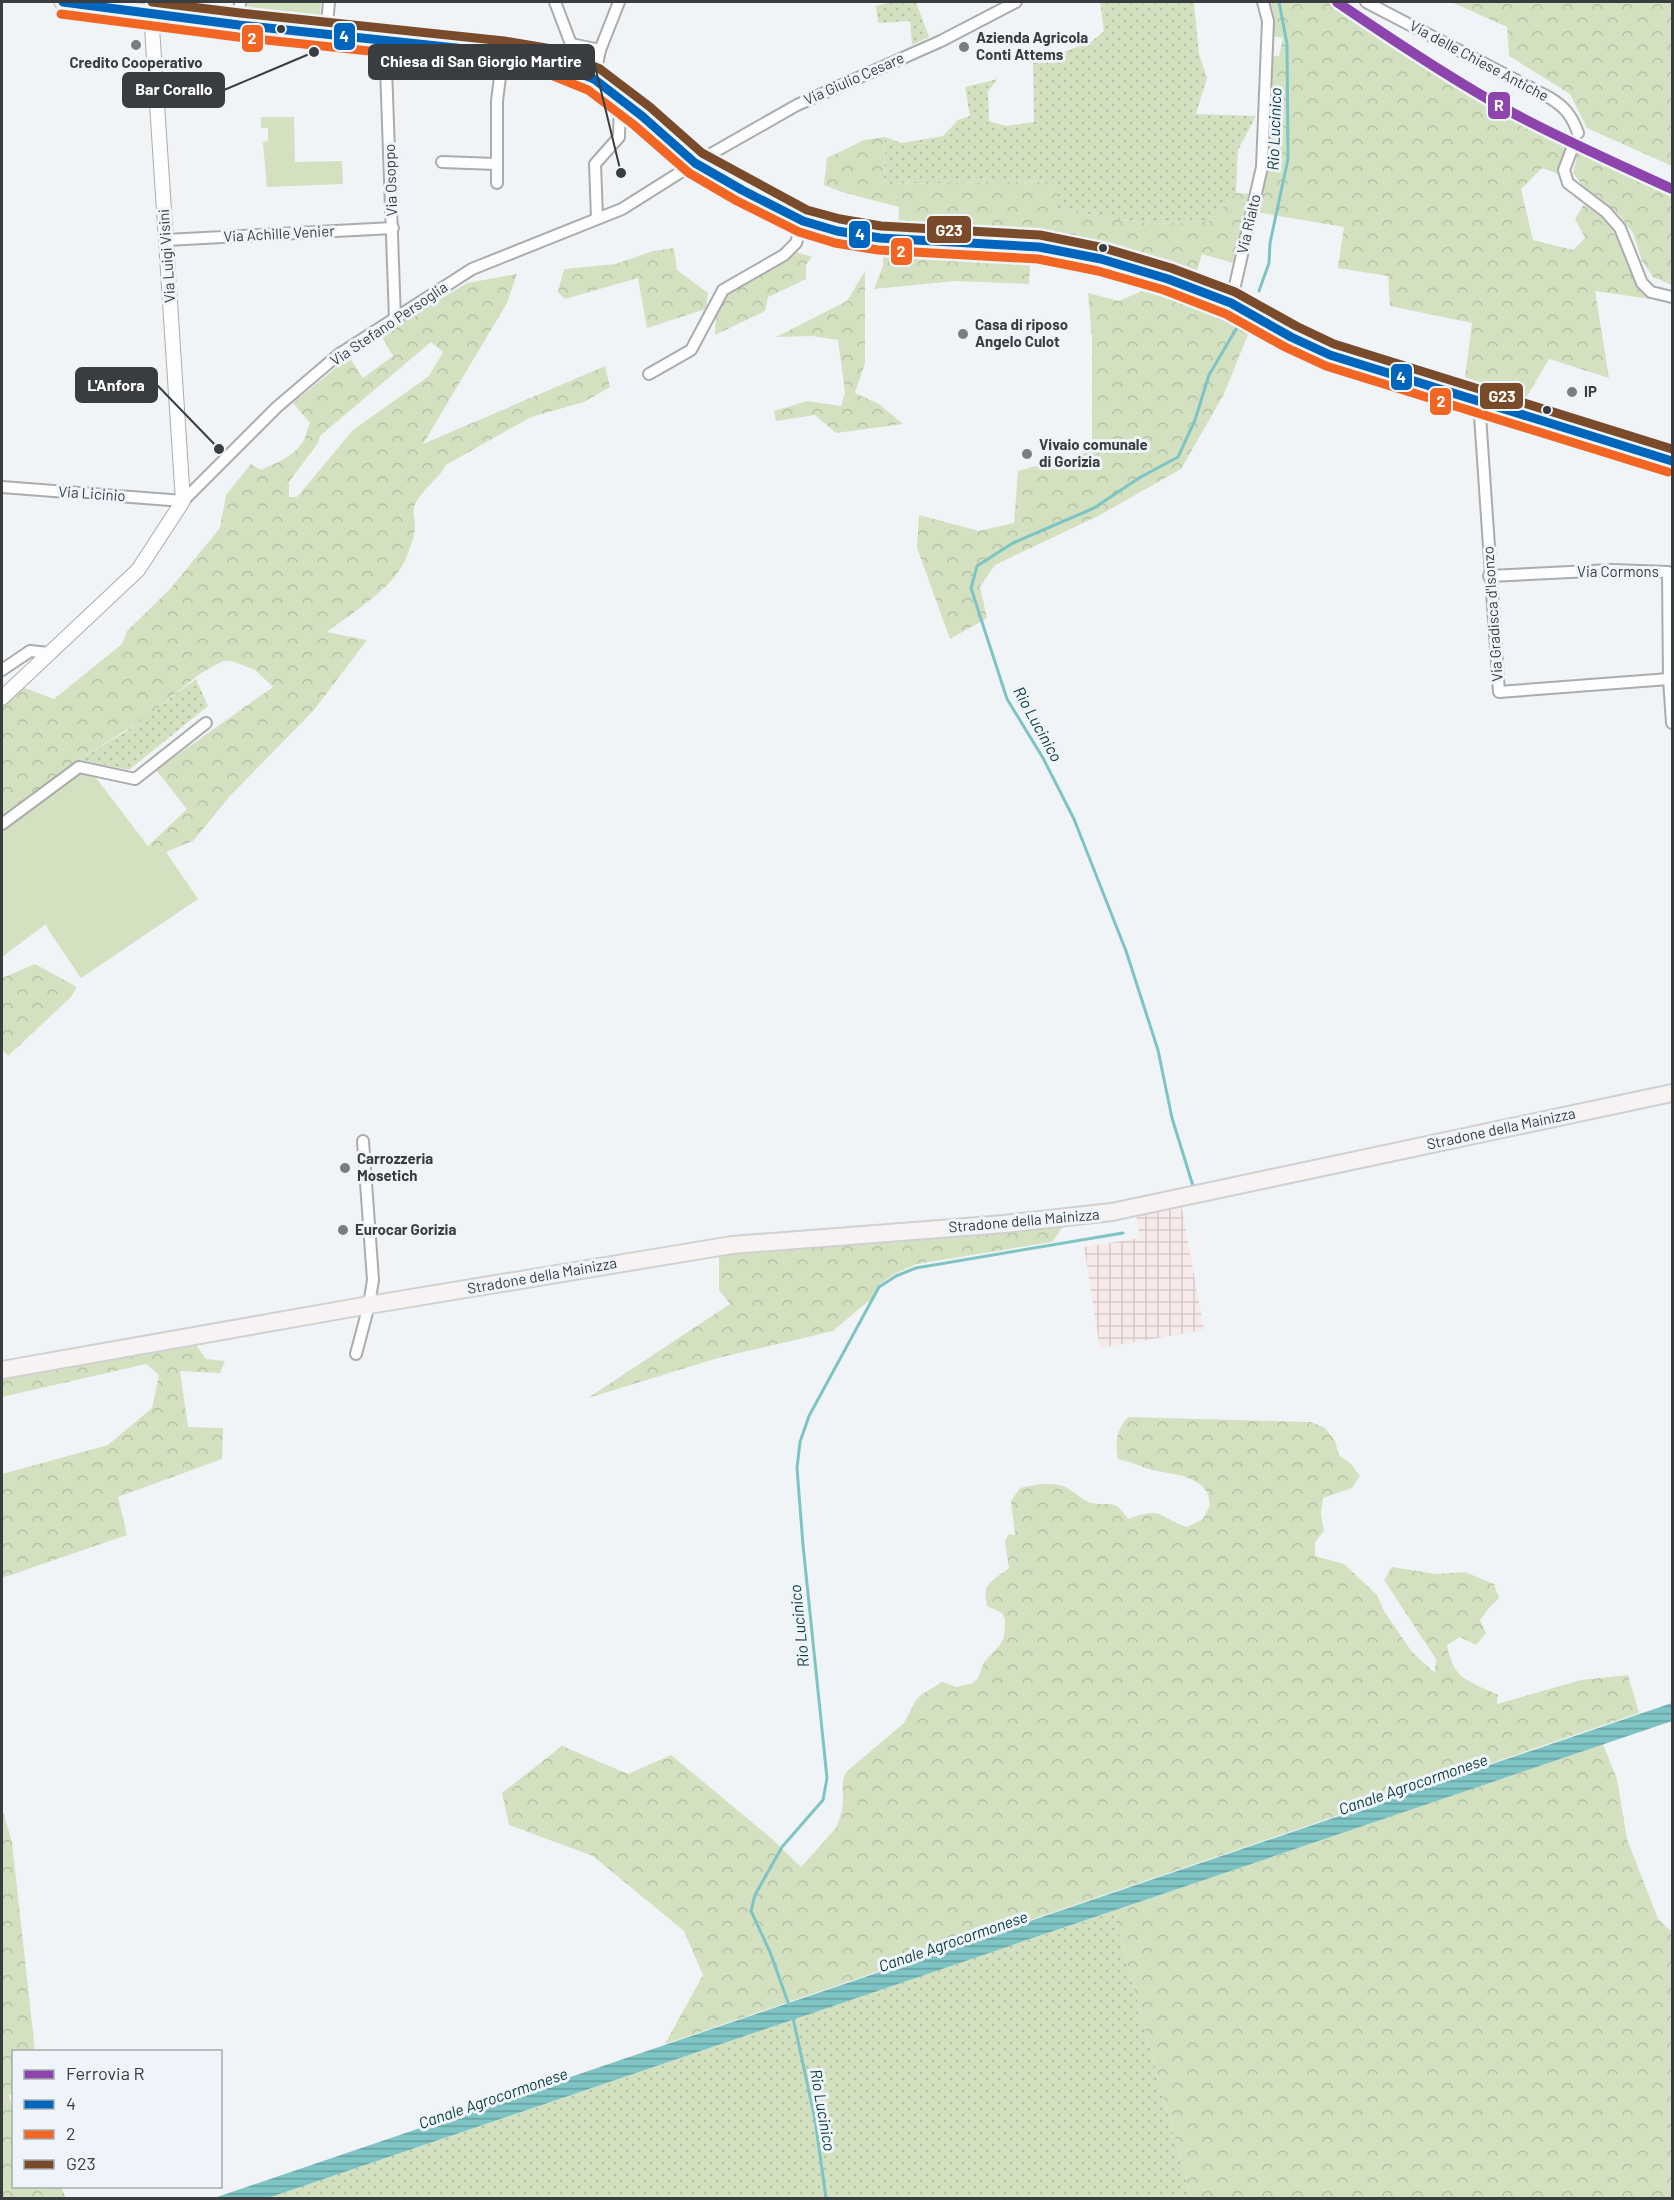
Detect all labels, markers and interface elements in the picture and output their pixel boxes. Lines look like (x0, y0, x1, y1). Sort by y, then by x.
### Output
street label: Via delle Chiese Antiche (1407, 16, 1552, 104)
line badge: 4 (333, 22, 356, 51)
unlabelled marker (275, 23, 287, 35)
line badge: 2 (241, 24, 264, 53)
text: 4 (339, 26, 349, 45)
text: 2 (248, 28, 257, 47)
place label: Azienda Agricola Conti Attems (976, 28, 1088, 63)
marker: Credito Cooperativo (129, 38, 143, 52)
marker: Azienda Agricola Conti Attems (957, 40, 971, 54)
callout: Chiesa di San Giorgio Martire (369, 45, 594, 79)
street label: Via Giulio Cesare (801, 48, 907, 108)
text: Chiesa di San Giorgio Martire (380, 51, 582, 70)
place label: Credito Cooperativo (69, 53, 203, 71)
callout: Bar Corallo (123, 73, 224, 107)
text: Bar Corallo (135, 79, 213, 98)
water label: Rio Lucinico (1263, 87, 1284, 171)
line badge: R (1487, 91, 1511, 120)
text: R (1494, 95, 1504, 114)
street label: Via Osoppo (380, 143, 400, 217)
street label: Via Rialto (1232, 192, 1264, 255)
street label: Via Luigi Visini (154, 208, 178, 304)
line badge: G23 (926, 215, 972, 244)
line badge: 4 (848, 220, 871, 249)
text: G23 (935, 220, 963, 239)
street label: Via Achille Venier (223, 221, 336, 245)
text: 4 (855, 224, 865, 243)
line badge: 2 (890, 237, 913, 266)
text: 2 (897, 241, 906, 260)
unlabelled marker (1097, 242, 1109, 254)
street label: Via Stefano Persoglia (326, 277, 450, 369)
place label: Casa di riposo Angelo Culot (975, 315, 1068, 350)
marker: Casa di riposo Angelo Culot (956, 327, 970, 341)
line badge: 4 (1390, 363, 1413, 391)
text: 4 (1396, 367, 1406, 386)
callout: L'Anfora (76, 368, 157, 402)
text: L'Anfora (87, 375, 145, 394)
line badge: G23 (1479, 382, 1524, 410)
place label: IP (1584, 382, 1597, 400)
marker: IP (1565, 385, 1579, 399)
text: G23 (1488, 386, 1516, 405)
line badge: 2 (1429, 387, 1452, 416)
text: 2 (1437, 391, 1446, 410)
unlabelled marker (1541, 404, 1553, 416)
place label: Vivaio comunale di Gorizia (1039, 435, 1148, 470)
marker: Vivaio comunale di Gorizia (1020, 447, 1034, 461)
street label: Via Licinio (58, 482, 126, 504)
street label: Via Gradisca d'Isonzo (1478, 546, 1506, 682)
street label: Via Cormons (1577, 562, 1659, 580)
water label: Rio Lucinico (1010, 683, 1067, 765)
street label: Stradone della Mainizza (1425, 1103, 1577, 1153)
place label: Carrozzeria Mosetich (357, 1149, 433, 1184)
marker: Carrozzeria Mosetich (338, 1161, 352, 1175)
street label: Stradone della Mainizza (948, 1204, 1100, 1236)
place label: Eurocar Gorizia (355, 1220, 456, 1238)
marker: Eurocar Gorizia (336, 1223, 350, 1237)
street label: Stradone della Mainizza (466, 1253, 618, 1297)
water label: Rio Lucinico (785, 1584, 812, 1668)
water label: Canale Agrocormonese (1336, 1749, 1490, 1818)
water label: Canale Agrocormonese (876, 1906, 1030, 1975)
legend (12, 2050, 222, 2188)
text: Ferrovia R (66, 2062, 145, 2084)
water label: Canale Agrocormonese (416, 2063, 570, 2132)
water label: Rio Lucinico (807, 2067, 840, 2152)
text: 4 (66, 2092, 76, 2114)
text: 2 (66, 2122, 76, 2144)
text: G23 (66, 2152, 96, 2174)

